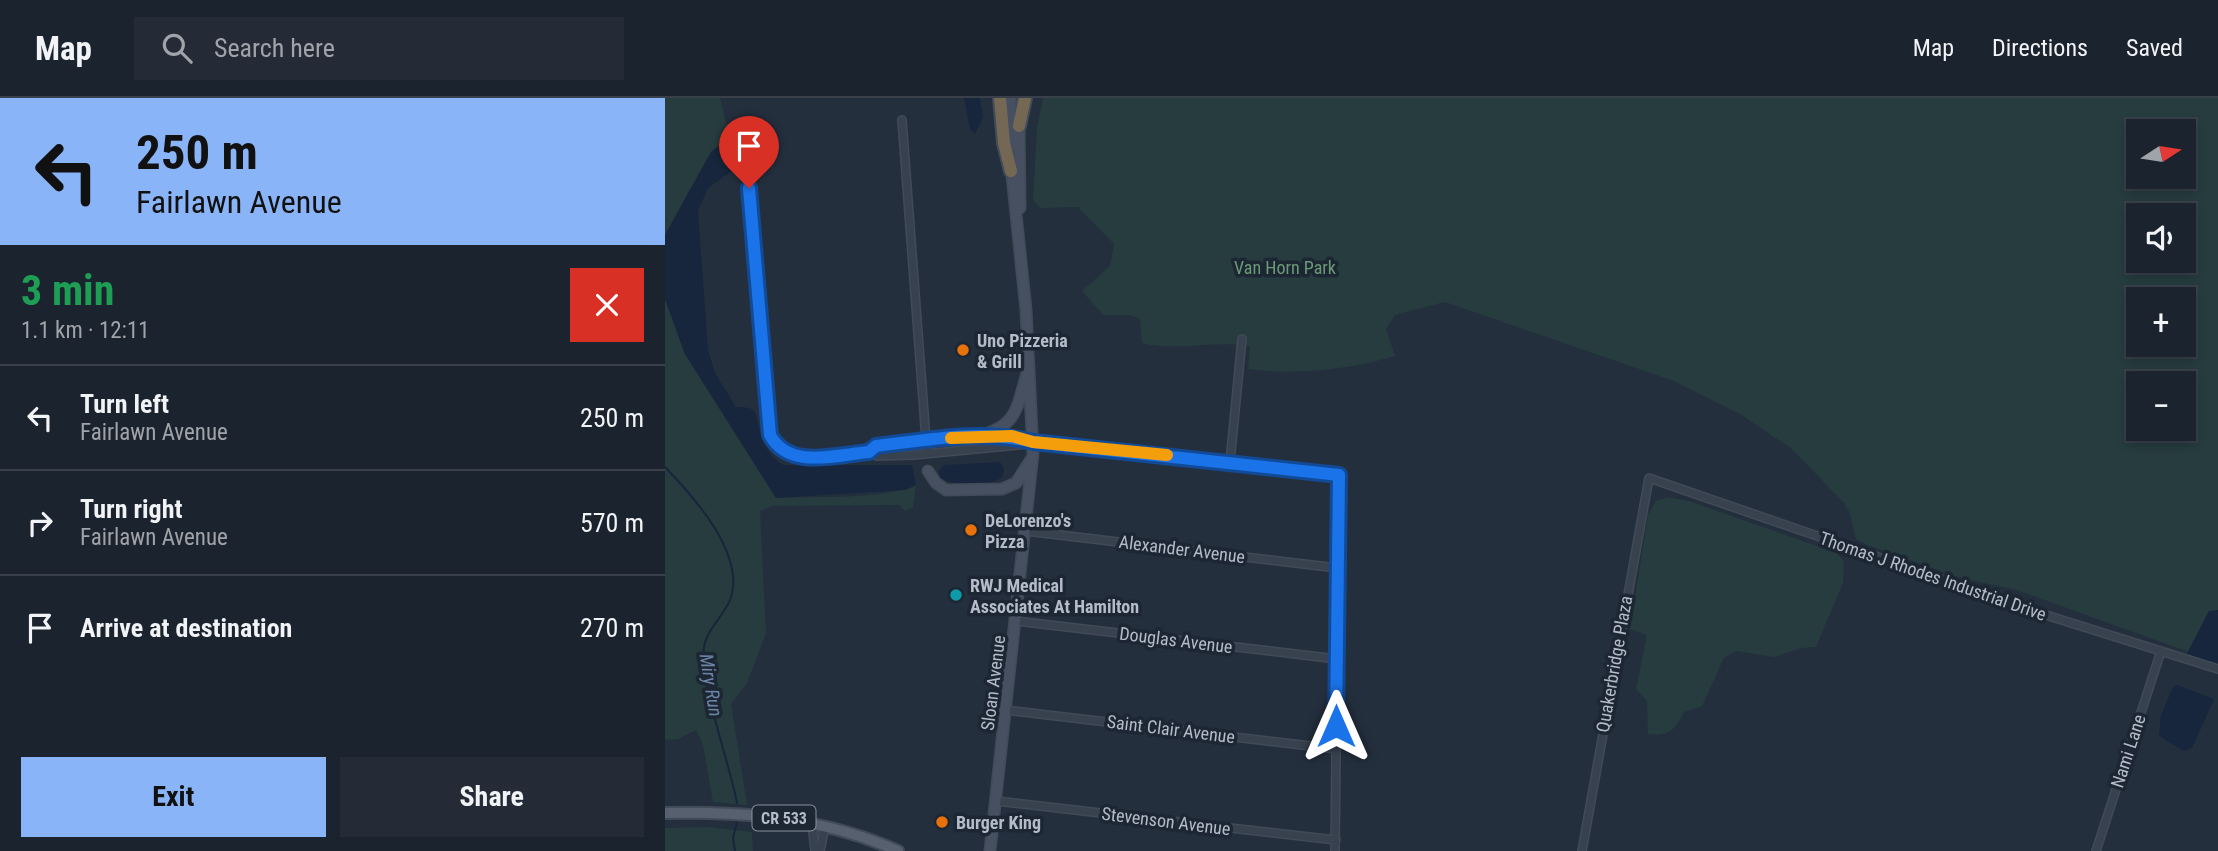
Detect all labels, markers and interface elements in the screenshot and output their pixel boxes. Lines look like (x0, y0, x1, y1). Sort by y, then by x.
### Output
search box (134, 17, 624, 80)
text: Map (35, 29, 92, 68)
icon: search (158, 29, 196, 67)
text: Search here (214, 33, 335, 63)
text: Map (1913, 34, 1954, 62)
text: Directions (1992, 34, 2088, 62)
text: Saved (2126, 34, 2183, 62)
pin (719, 116, 779, 188)
north arrow (2126, 119, 2196, 189)
map controls (2126, 119, 2196, 441)
text: 250 m (136, 124, 258, 181)
icon: left (21, 126, 112, 217)
icon: arrive (730, 127, 768, 165)
text: Fairlawn Avenue (136, 183, 342, 221)
button: sound (2126, 203, 2196, 273)
park label: Van Horn Park (1234, 257, 1336, 278)
text: 3 min (21, 266, 114, 315)
button: close (570, 268, 644, 342)
button: + (2126, 287, 2196, 357)
text: 1.1 km · 12:11 (21, 317, 150, 344)
place label: Uno Pizzeria & Grill (977, 330, 1068, 372)
marker: Uno Pizzeria & Grill (955, 342, 971, 358)
button: − (2126, 371, 2196, 441)
text: Turn left (80, 389, 169, 419)
icon: left (21, 399, 59, 437)
text: 250 m (580, 403, 644, 433)
text: Fairlawn Avenue (80, 419, 228, 446)
text: Turn right (80, 494, 182, 524)
icon: right (21, 504, 59, 542)
text: 570 m (580, 508, 644, 538)
place label: DeLorenzo's Pizza (985, 510, 1071, 552)
marker: DeLorenzo's Pizza (963, 522, 979, 538)
text: Fairlawn Avenue (80, 524, 228, 551)
street label: Thomas J Rhodes Industrial Drive (1817, 527, 2049, 625)
street label: Alexander Avenue (1118, 531, 1246, 567)
place label: RWJ Medical Associates At Hamilton (970, 575, 1139, 617)
marker: RWJ Medical Associates At Hamilton (948, 587, 964, 603)
street label: Quakerbridge Plaza (1592, 594, 1636, 734)
icon: arrive (21, 609, 59, 647)
text: Arrive at destination (80, 613, 292, 643)
text: 270 m (580, 613, 644, 643)
street label: Douglas Avenue (1118, 623, 1234, 657)
street label: Sloan Avenue (977, 634, 1009, 732)
water label: Miry Run (695, 652, 727, 718)
position arrow (1299, 689, 1373, 763)
street label: Saint Clair Avenue (1106, 711, 1236, 747)
street label: Nami Lane (2106, 712, 2150, 790)
button: Exit (21, 757, 326, 837)
button: Share (340, 757, 644, 837)
street label: Stevenson Avenue (1100, 803, 1232, 839)
road number: CR 533 (753, 806, 815, 831)
place label: Burger King (956, 812, 1041, 833)
marker: Burger King (934, 814, 950, 830)

